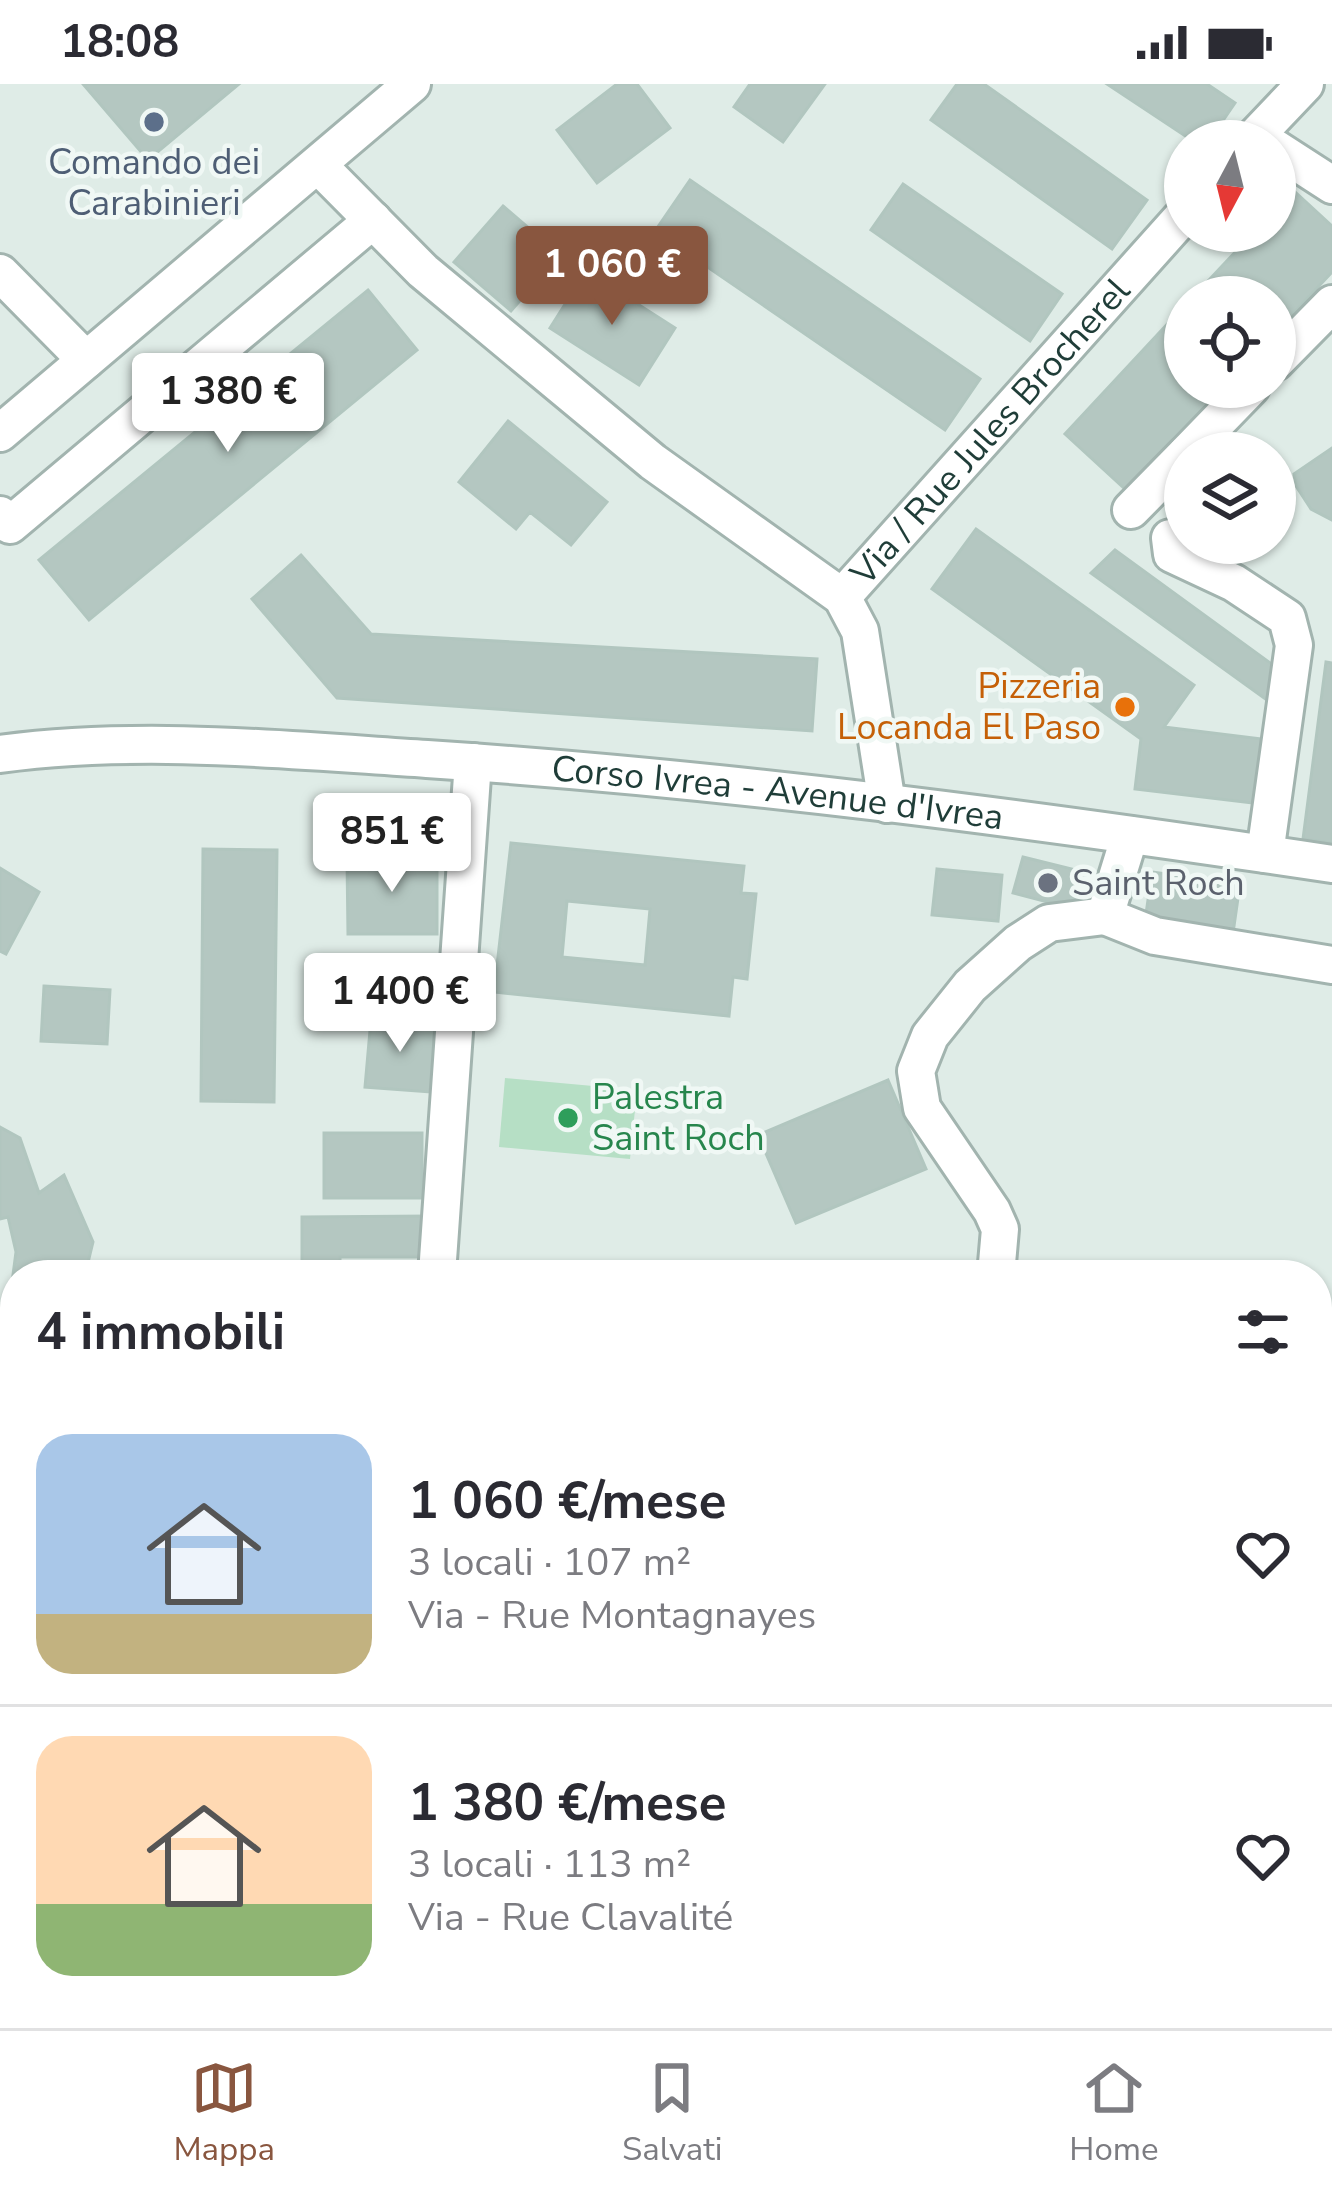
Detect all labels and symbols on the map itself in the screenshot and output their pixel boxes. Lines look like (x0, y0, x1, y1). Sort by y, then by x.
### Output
marker: Comando dei Carabinieri (141, 109, 167, 135)
north arrow (1164, 120, 1296, 252)
place label: Comando dei Carabinieri (48, 138, 260, 228)
pin: 1 060 € (501, 226, 723, 328)
street label: Via / Rue Jules Brocherel (839, 267, 1141, 597)
pin: 1 380 € (117, 353, 339, 455)
place label: Pizzeria Locanda El Paso (837, 662, 1101, 752)
marker: Pizzeria Locanda El Paso (1112, 694, 1138, 720)
street label: Corso Ivrea - Avenue d'Ivrea (550, 744, 1006, 842)
pin: 851 € (308, 793, 476, 895)
place label: Saint Roch (1072, 859, 1245, 908)
marker: Saint Roch (1035, 870, 1061, 896)
pin: 1 400 € (289, 953, 511, 1055)
place label: Palestra Saint Roch (592, 1073, 765, 1163)
marker: Palestra Saint Roch (555, 1105, 581, 1131)

